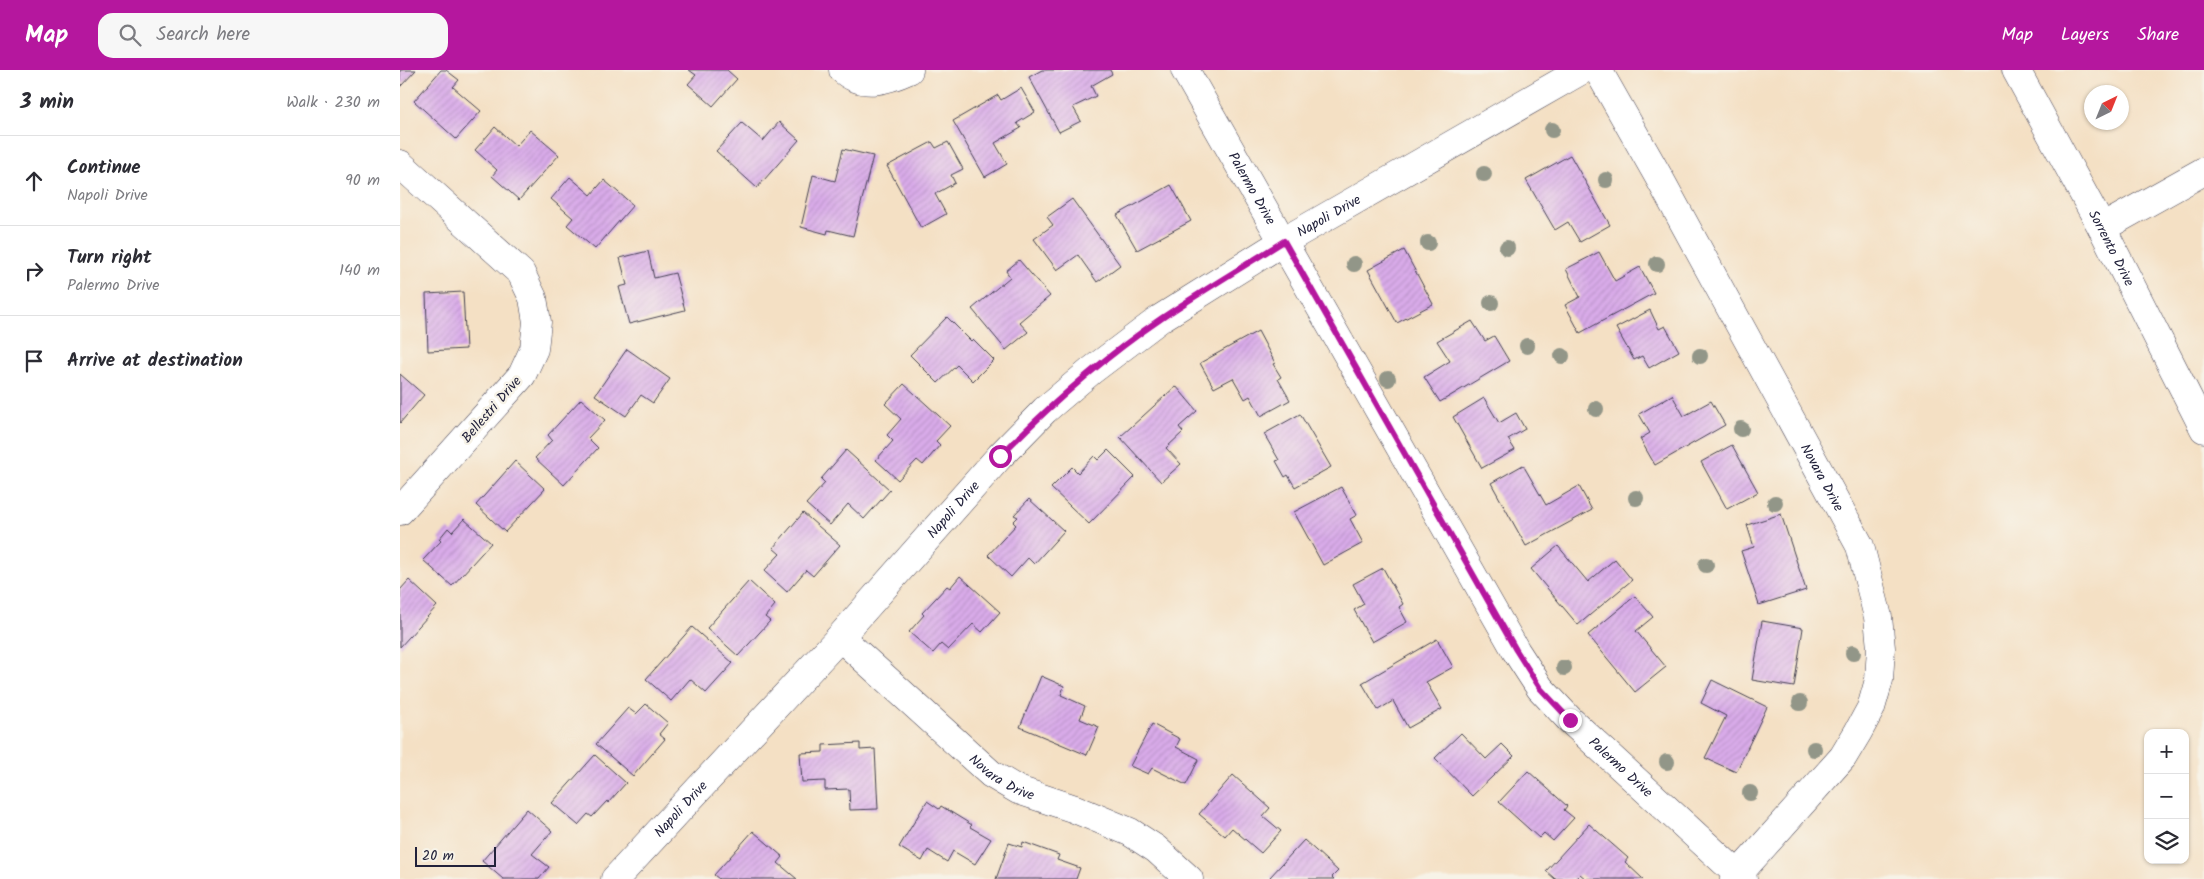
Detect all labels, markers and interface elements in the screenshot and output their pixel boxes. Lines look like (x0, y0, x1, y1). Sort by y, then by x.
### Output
search box (98, 13, 448, 58)
text: Map (25, 16, 68, 55)
text: Search here (156, 20, 250, 50)
icon: search (116, 21, 144, 49)
text: Map (2002, 21, 2033, 50)
text: Layers (2061, 21, 2109, 50)
text: Share (2137, 21, 2179, 50)
north arrow (2084, 85, 2129, 130)
text: 3 min (20, 86, 74, 119)
text: Walk · 230 m (286, 90, 380, 115)
street label: Palermo Drive (1222, 148, 1281, 230)
text: Continue (67, 153, 140, 183)
icon: ahead (20, 167, 48, 195)
text: 90 m (345, 168, 380, 193)
text: Napoli Drive (67, 183, 148, 208)
street label: Napoli Drive (1293, 189, 1366, 243)
street label: Sorrento Drive (2082, 206, 2140, 291)
text: Turn right (67, 243, 152, 273)
icon: right (20, 257, 48, 285)
text: 140 m (339, 258, 380, 283)
text: Palermo Drive (67, 273, 159, 298)
text: Arrive at destination (67, 346, 243, 376)
icon: arrive (20, 347, 48, 375)
street label: Bellestri Drive (456, 371, 528, 448)
street label: Novara Drive (1794, 440, 1849, 516)
route start (989, 445, 1012, 468)
street label: Napoli Drive (922, 476, 986, 544)
route end (1559, 709, 1582, 732)
map controls (2144, 729, 2189, 864)
button: + (2144, 729, 2189, 774)
street label: Palermo Drive (1583, 732, 1658, 804)
street label: Novara Drive (964, 749, 1038, 807)
button: − (2144, 774, 2189, 819)
street label: Napoli Drive (649, 775, 714, 843)
button: layers (2144, 819, 2189, 864)
scale bar (415, 844, 496, 867)
text: 20 m (422, 845, 454, 867)

